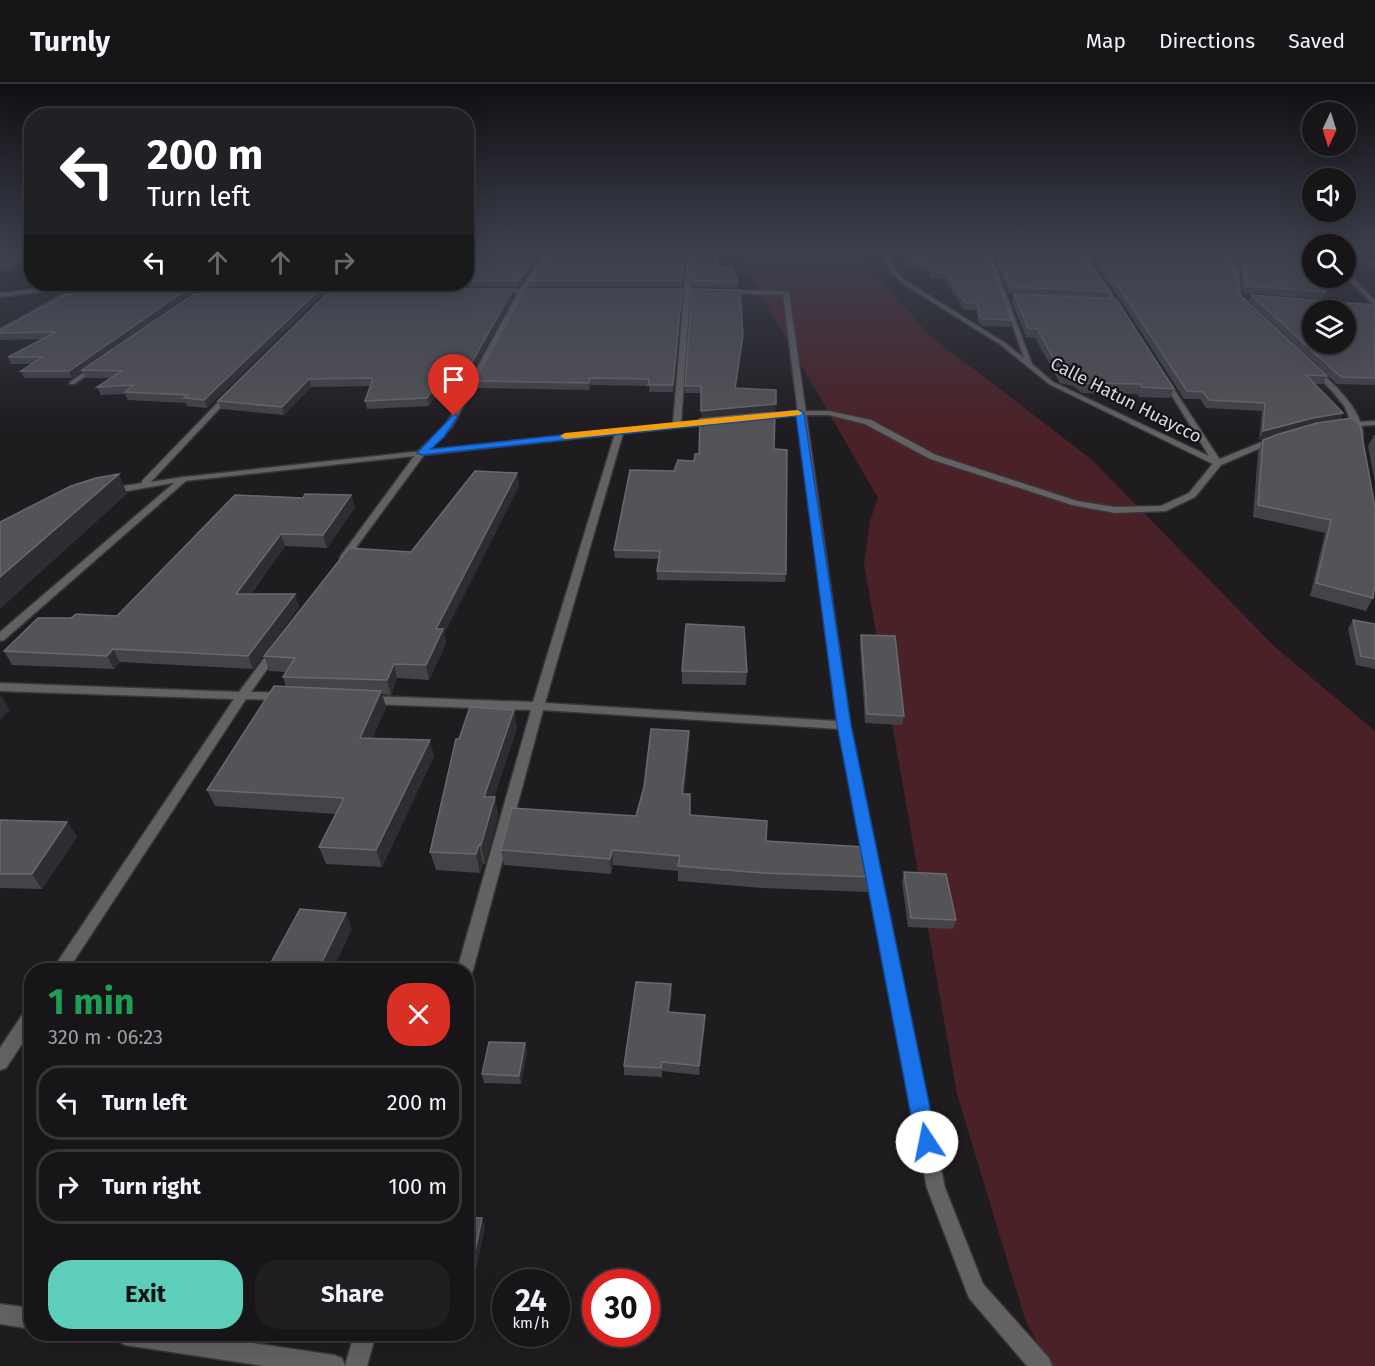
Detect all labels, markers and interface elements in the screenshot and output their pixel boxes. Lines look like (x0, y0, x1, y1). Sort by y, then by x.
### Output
text: Turnly (30, 25, 110, 58)
text: Map (1086, 28, 1126, 54)
text: Directions (1159, 28, 1255, 54)
text: Saved (1288, 28, 1345, 54)
north arrow (1302, 102, 1356, 156)
map controls (1302, 102, 1356, 354)
text: 200 m (147, 130, 263, 180)
icon: left (48, 132, 126, 210)
button: sound (1302, 168, 1356, 222)
text: Turn left (147, 181, 250, 213)
button: search (1302, 234, 1356, 288)
icon: left (138, 246, 171, 279)
icon: ahead (201, 246, 234, 279)
icon: ahead (264, 246, 297, 279)
icon: right (327, 246, 360, 279)
button: layers (1302, 300, 1356, 354)
street label: Calle Hatun Huaycco (1047, 352, 1205, 448)
pin (428, 354, 479, 416)
icon: arrive (437, 363, 470, 396)
text: 1 min (48, 980, 135, 1024)
button: close (387, 983, 450, 1046)
text: 320 m · 06:23 (48, 1025, 163, 1049)
icon: left (51, 1086, 84, 1119)
text: Turn left (102, 1089, 187, 1116)
text: 200 m (387, 1089, 447, 1116)
position arrow (895, 1110, 959, 1174)
icon: right (51, 1170, 84, 1203)
text: Turn right (102, 1173, 201, 1200)
text: 100 m (388, 1173, 447, 1200)
button: Exit (48, 1260, 243, 1329)
button: Share (255, 1260, 450, 1329)
speed limit sign: 30 (582, 1269, 660, 1347)
text: 24 (515, 1283, 547, 1319)
text: km/h (512, 1314, 550, 1332)

